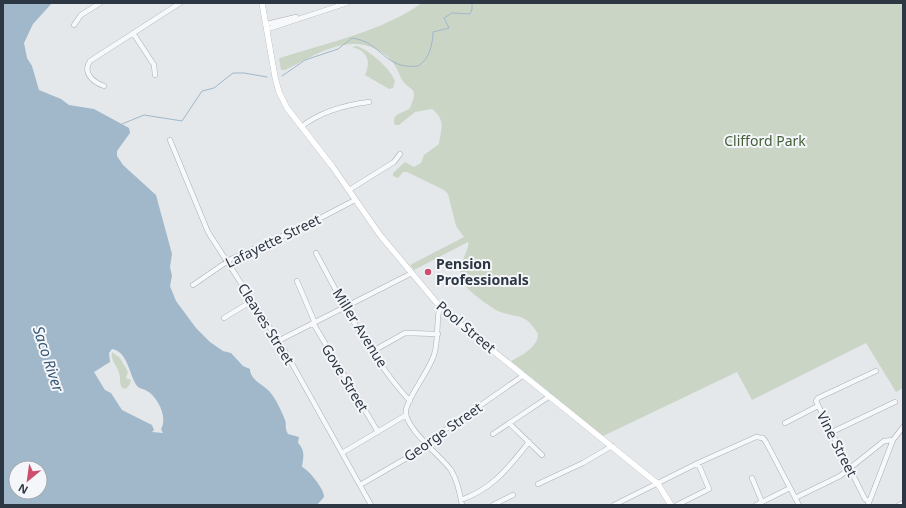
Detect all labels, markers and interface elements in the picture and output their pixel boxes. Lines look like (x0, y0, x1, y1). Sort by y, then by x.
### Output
park label: Clifford Park (724, 131, 806, 150)
street label: Lafayette Street (222, 209, 324, 272)
place label: Pension Professionals (436, 254, 529, 289)
marker: Pension Professionals (423, 267, 433, 277)
street label: Cleaves Street (234, 279, 299, 368)
street label: Miller Avenue (329, 285, 392, 371)
street label: Pool Street (433, 296, 500, 357)
water label: Saco River (29, 323, 69, 395)
street label: Gove Street (318, 340, 373, 415)
street label: George Street (400, 398, 486, 466)
street label: Vine Street (813, 408, 862, 480)
north arrow (8, 460, 48, 500)
text: N (15, 480, 30, 498)

